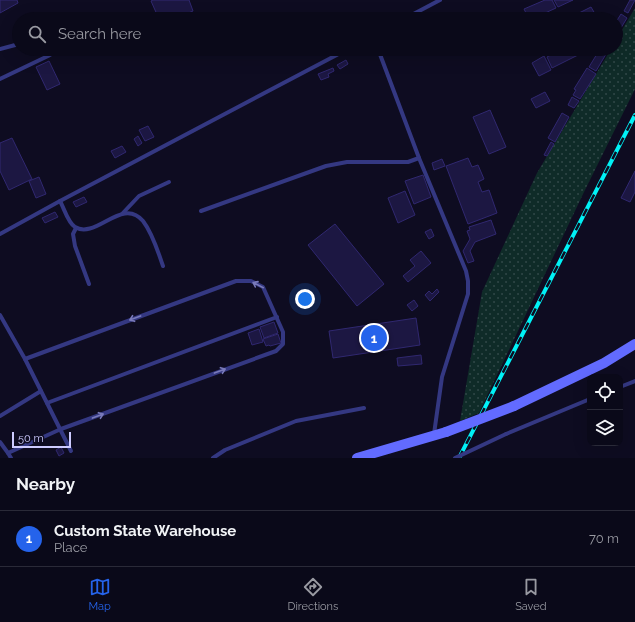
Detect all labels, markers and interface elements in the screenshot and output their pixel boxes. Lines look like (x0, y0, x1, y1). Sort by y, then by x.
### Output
search box (12, 12, 623, 56)
icon: search (26, 23, 48, 45)
text: Search here (58, 25, 141, 43)
one-way arrow (252, 280, 264, 288)
your location (295, 289, 315, 309)
one-way arrow (129, 315, 142, 322)
pin: 1 (361, 323, 387, 353)
one-way arrow (213, 367, 225, 375)
map controls (587, 374, 623, 446)
button: locate (587, 374, 623, 410)
button: layers (587, 410, 623, 446)
one-way arrow (91, 411, 103, 419)
scale bar (12, 430, 71, 449)
text: 50 m (18, 432, 44, 445)
text: Nearby (16, 474, 75, 494)
text: Custom State Warehouse (54, 522, 236, 540)
text: 1 (26, 531, 32, 546)
text: 70 m (589, 531, 619, 546)
text: Place (54, 540, 87, 555)
tab: Map (88, 576, 111, 613)
tab: Directions (288, 576, 338, 613)
tab: Saved (515, 576, 547, 613)

